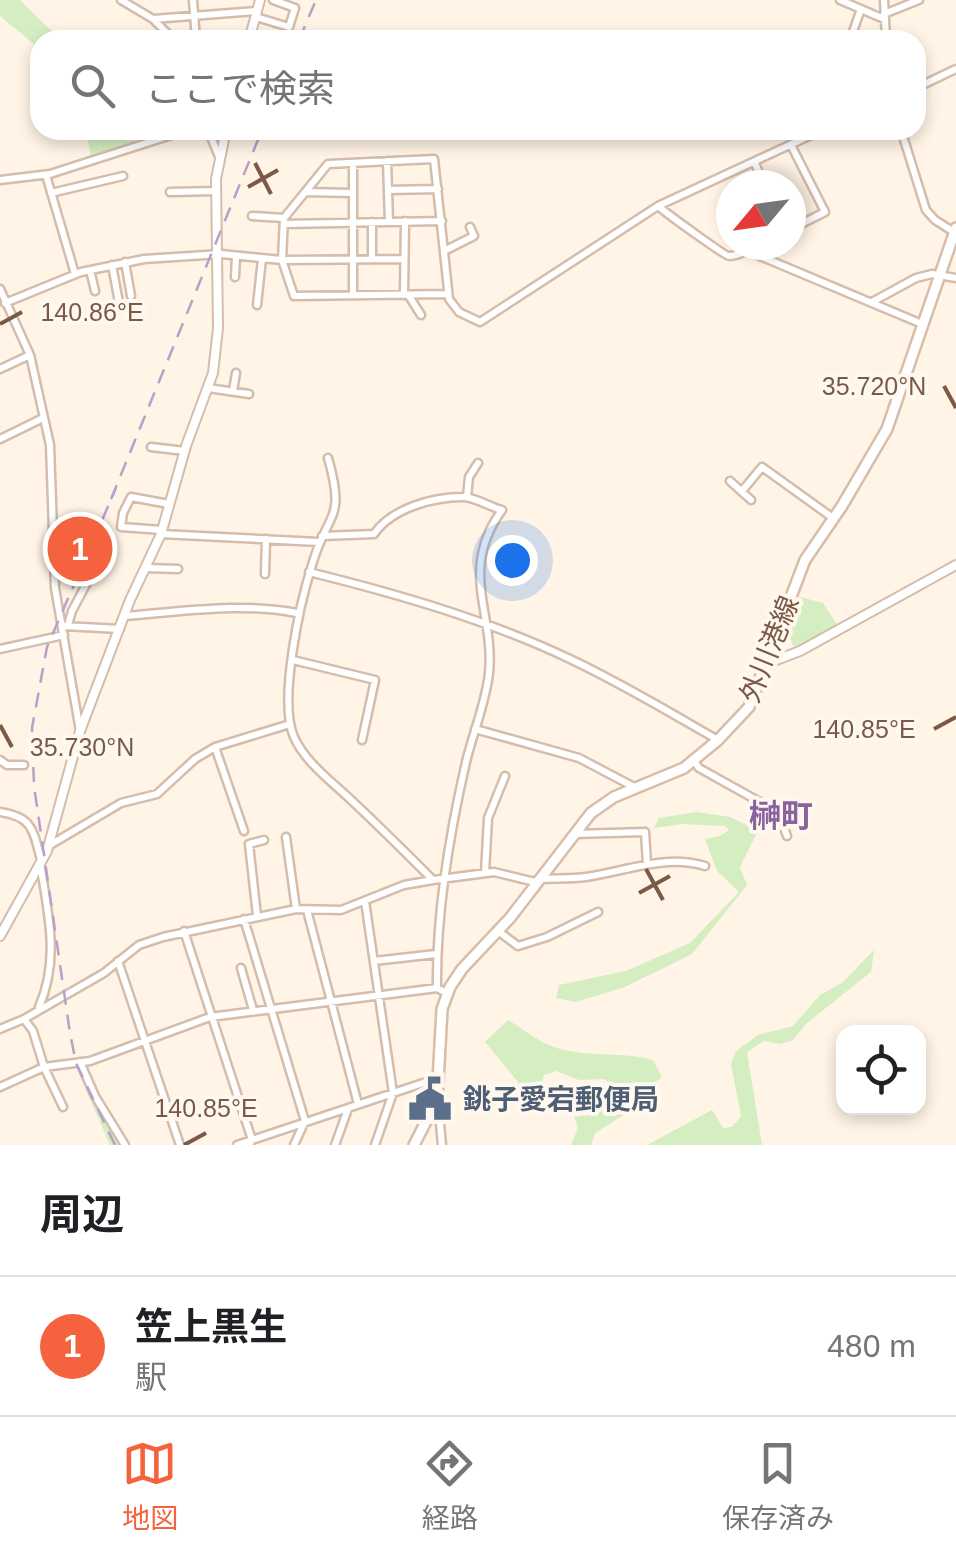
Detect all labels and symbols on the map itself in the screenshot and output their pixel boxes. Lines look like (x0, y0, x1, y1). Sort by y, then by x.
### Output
north arrow (716, 170, 806, 260)
text: 140.86°E (40, 298, 144, 326)
text: 35.720°N (822, 372, 926, 400)
pin: 1 (48, 512, 112, 586)
your location (487, 535, 538, 586)
street label: 外川港線 (734, 591, 805, 707)
text: 140.85°E (812, 715, 916, 743)
text: 35.730°N (30, 733, 134, 761)
district label: 榊町 (749, 798, 813, 834)
public building icon: 銚子愛宕郵便局 (406, 1075, 454, 1123)
place label: 銚子愛宕郵便局 (463, 1084, 659, 1115)
text: 140.85°E (154, 1094, 258, 1122)

